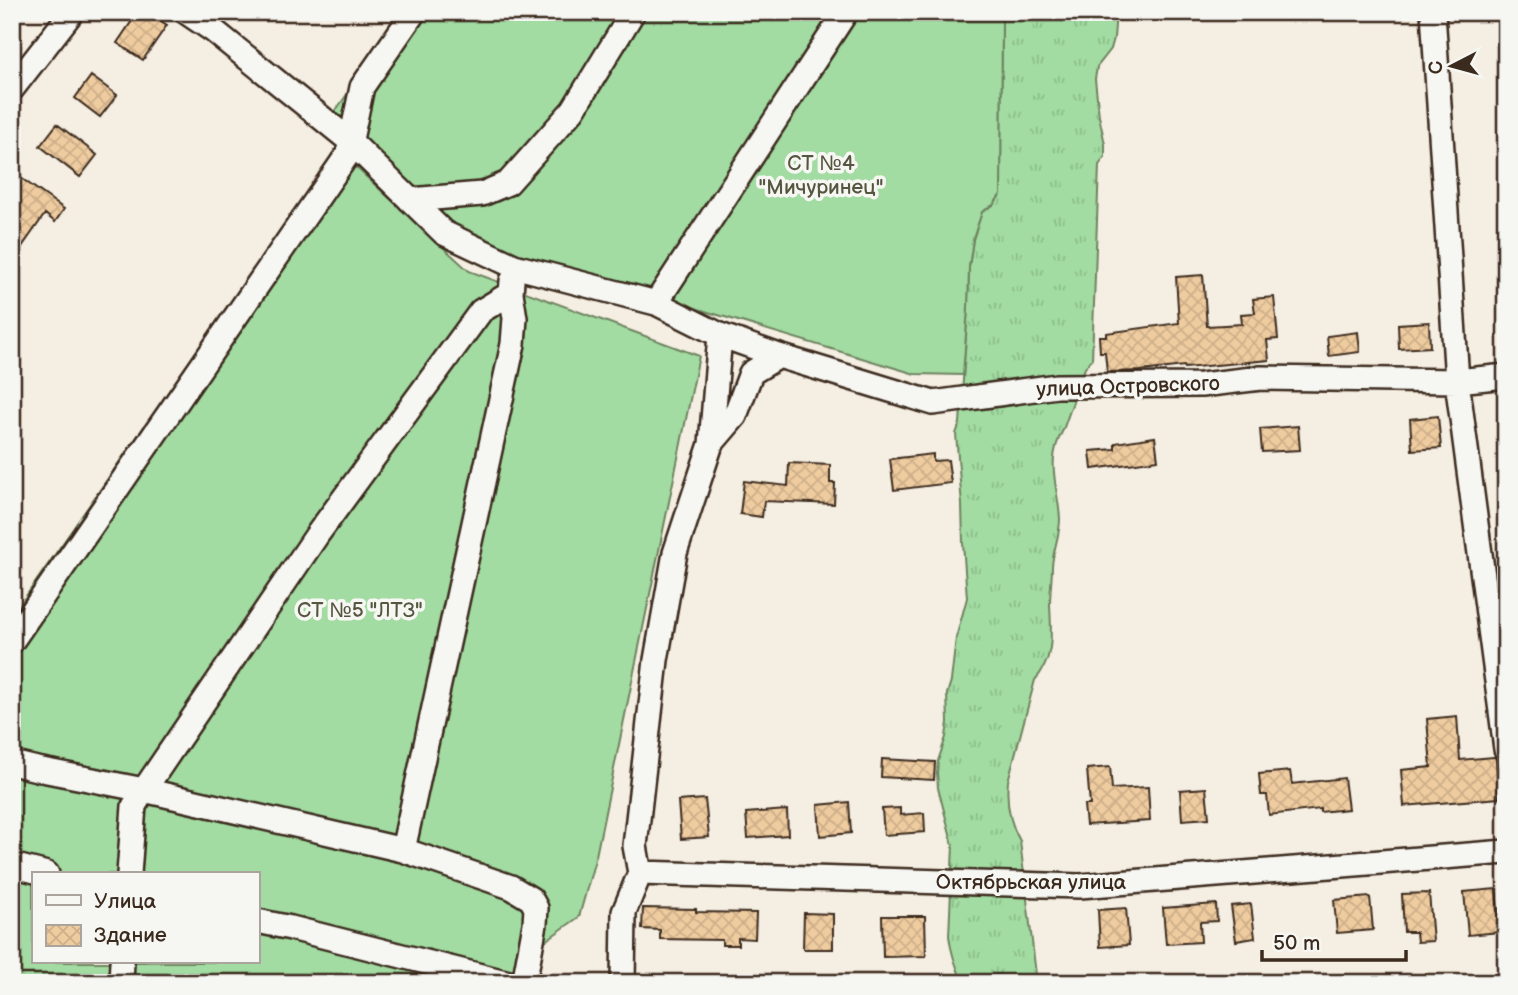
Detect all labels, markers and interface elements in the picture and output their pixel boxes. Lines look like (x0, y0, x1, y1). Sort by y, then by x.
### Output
north arrow (1416, 32, 1486, 102)
text: С (1424, 60, 1449, 75)
park label: СТ №4 "Мичуринец" (759, 151, 884, 200)
street label: улица Островского (1036, 371, 1220, 402)
park label: СТ №5 "ЛТЗ" (297, 598, 423, 623)
street label: Октябрьская улица (936, 870, 1127, 895)
legend (32, 872, 259, 964)
text: Улица (94, 889, 157, 914)
scale bar (1262, 918, 1406, 962)
text: Здание (94, 923, 167, 948)
text: 50 m (1273, 931, 1320, 956)

